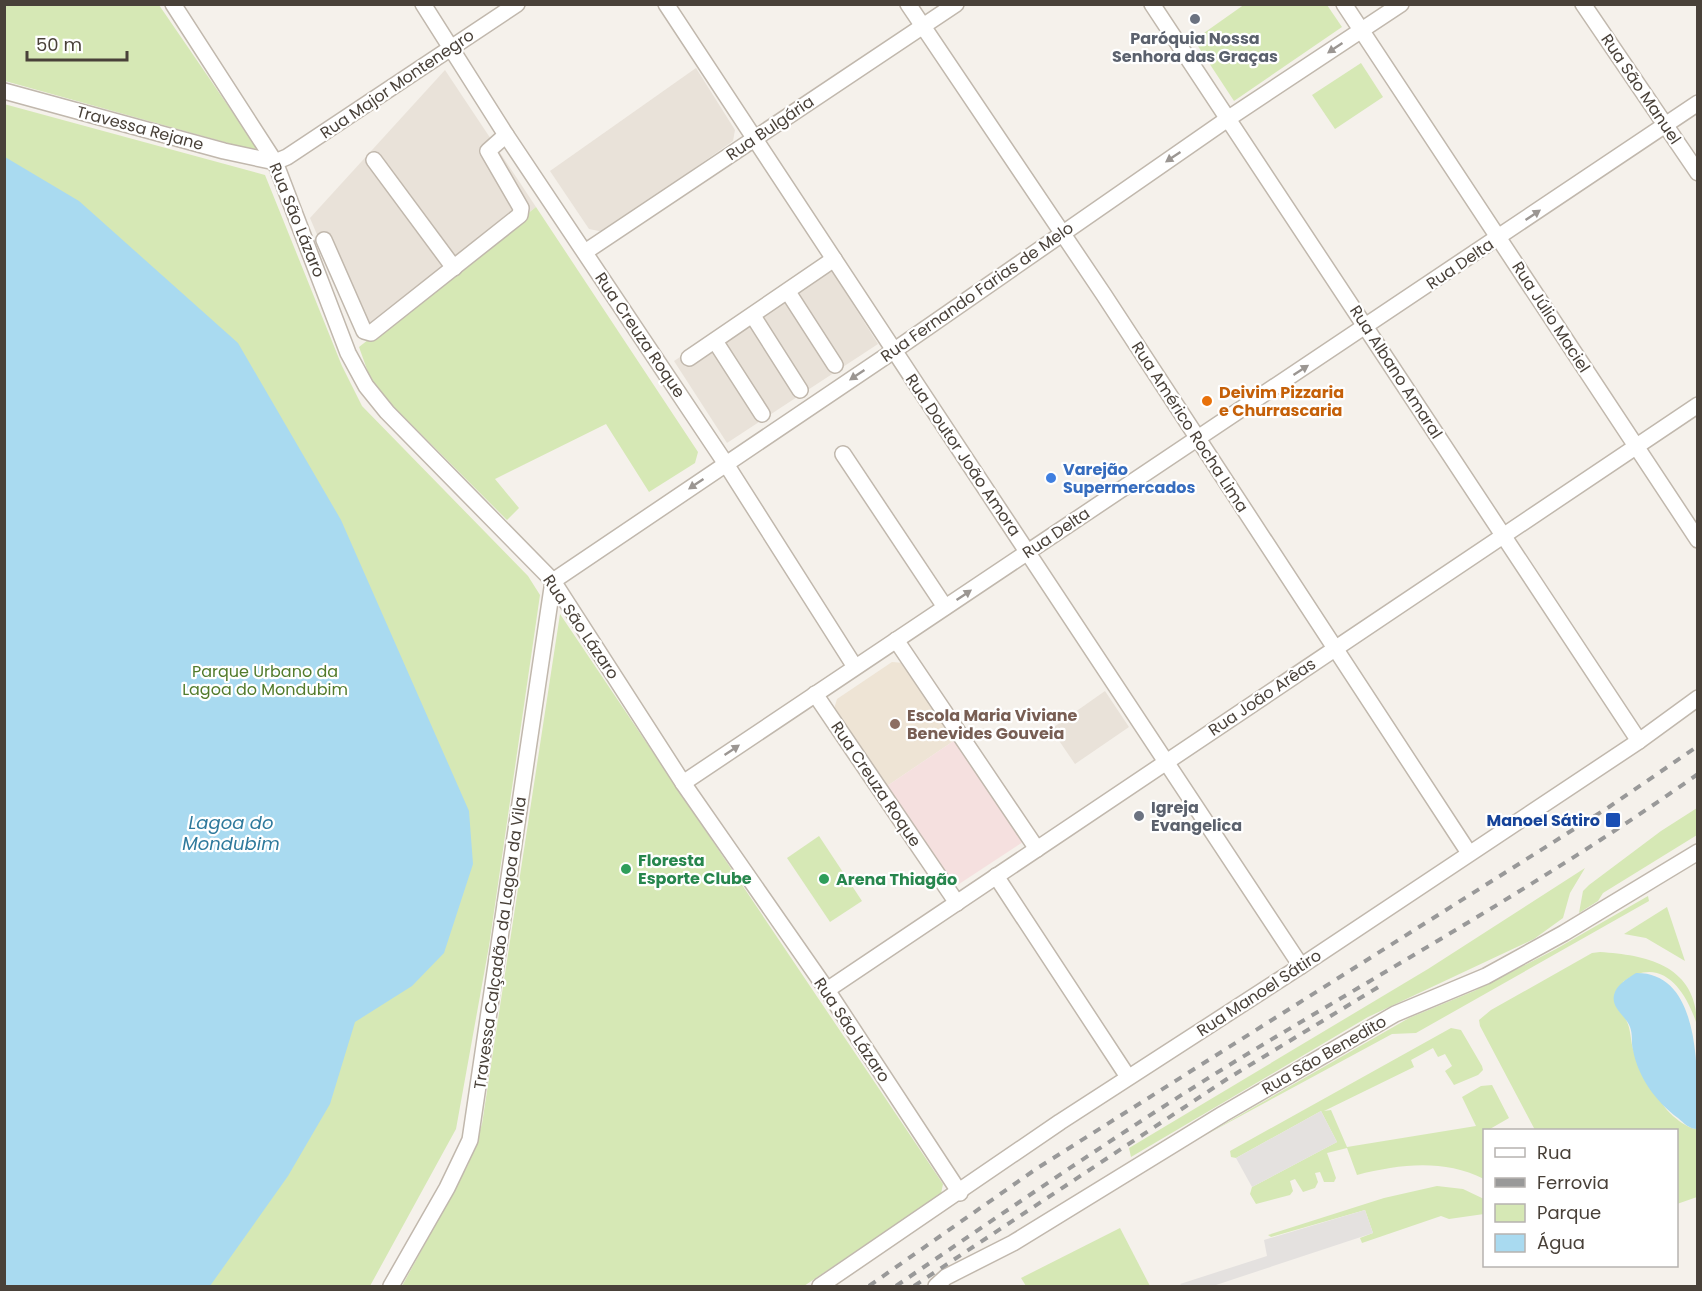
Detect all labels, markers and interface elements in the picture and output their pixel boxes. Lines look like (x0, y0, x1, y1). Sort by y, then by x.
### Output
marker: Paróquia Nossa Senhora das Graças (1188, 12, 1202, 26)
scale bar (27, 24, 128, 62)
street label: Rua Major Montenegro (315, 24, 479, 144)
place label: Paróquia Nossa Senhora das Graças (1112, 27, 1278, 68)
street label: Rua São Manuel (1595, 29, 1687, 149)
text: 50 m (36, 32, 82, 57)
one-way arrow (1327, 42, 1343, 53)
street label: Rua Bulgária (722, 90, 818, 166)
street label: Travessa Rejane (74, 100, 206, 156)
one-way arrow (1165, 151, 1181, 162)
street label: Rua São Lázaro (264, 159, 330, 281)
one-way arrow (1524, 209, 1540, 221)
street label: Rua Fernando Farias de Melo (876, 216, 1078, 368)
street label: Rua Delta (1422, 233, 1498, 295)
street label: Rua Júlio Maciel (1506, 257, 1596, 377)
street label: Rua Creuza Roque (589, 268, 691, 402)
street label: Rua Albano Amaral (1344, 301, 1448, 443)
street label: Rua Américo Rocha Lima (1126, 337, 1254, 517)
one-way arrow (1292, 364, 1308, 376)
one-way arrow (850, 369, 866, 381)
street label: Rua Doutor João Amora (900, 369, 1026, 541)
place label: Deivim Pizzaria e Churrascaria (1219, 381, 1344, 422)
marker: Deivim Pizzaria e Churrascaria (1200, 394, 1214, 408)
place label: Varejão Supermercados (1063, 458, 1195, 499)
marker: Varejão Supermercados (1044, 471, 1058, 485)
one-way arrow (687, 479, 704, 490)
street label: Rua Delta (1018, 502, 1094, 564)
street label: Rua São Lázaro (537, 570, 625, 684)
one-way arrow (955, 589, 971, 601)
street label: Rua João Arêas (1204, 653, 1320, 741)
park label: Parque Urbano da Lagoa do Mondubim (182, 660, 348, 701)
place label: Escola Maria Viviane Benevides Gouveia (907, 704, 1078, 745)
street label: Rua Creuza Roque (825, 717, 927, 851)
marker: Escola Maria Viviane Benevides Gouveia (888, 717, 902, 731)
one-way arrow (724, 745, 740, 756)
street label: Travessa Calçadão da Lagoa da Vila (468, 795, 532, 1091)
place label: Igreja Evangelica (1151, 796, 1242, 837)
marker: Igreja Evangelica (1132, 809, 1146, 823)
place label: Manoel Sátiro (1487, 809, 1600, 832)
water label: Lagoa do Mondubim (182, 810, 280, 856)
marker: Manoel Sátiro (1604, 811, 1622, 829)
place label: Floresta Esporte Clube (638, 849, 752, 890)
marker: Floresta Esporte Clube (619, 862, 633, 876)
place label: Arena Thiagão (836, 868, 957, 891)
marker: Arena Thiagão (817, 872, 831, 886)
street label: Rua Manoel Sátiro (1192, 944, 1326, 1042)
street label: Rua São Lázaro (808, 973, 896, 1087)
street label: Rua São Benedito (1257, 1010, 1391, 1100)
legend (1483, 1129, 1678, 1267)
text: Rua (1537, 1140, 1572, 1165)
text: Ferrovia (1537, 1170, 1609, 1195)
text: Parque (1537, 1200, 1601, 1225)
text: Água (1537, 1230, 1585, 1255)

